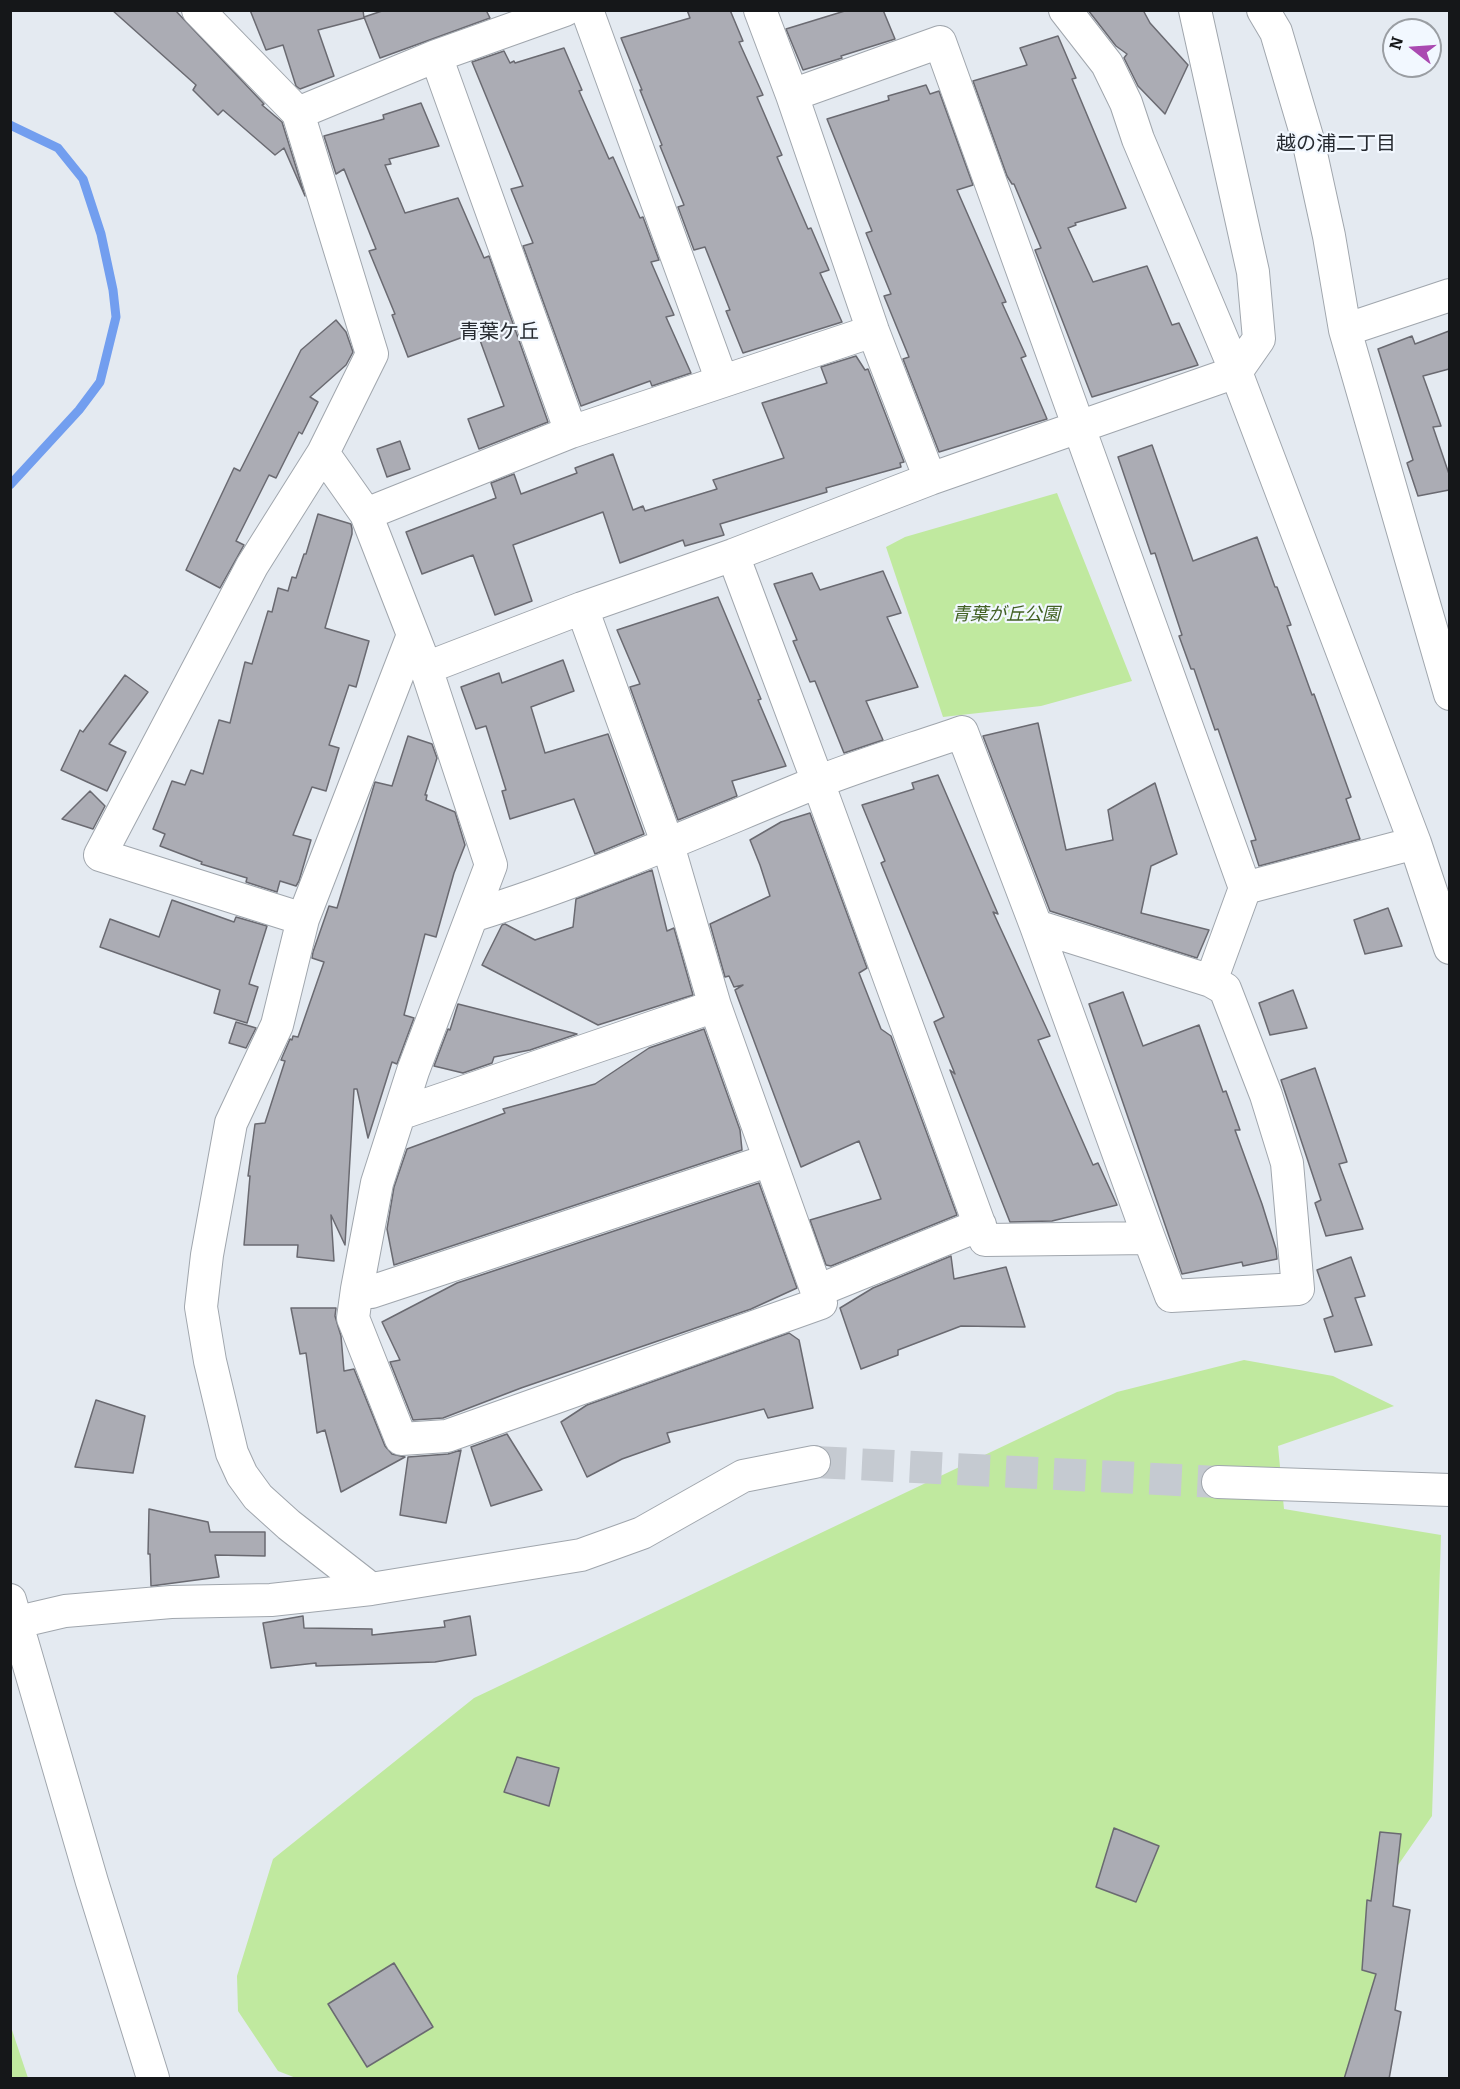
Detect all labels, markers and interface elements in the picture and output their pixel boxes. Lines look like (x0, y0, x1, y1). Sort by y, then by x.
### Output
north arrow (1382, 18, 1442, 78)
text: N (1385, 34, 1407, 52)
district label: 越の浦二丁目 (1276, 132, 1396, 156)
district label: 青葉ケ丘 (459, 320, 539, 344)
park label: 青葉が丘公園 (952, 604, 1060, 626)

